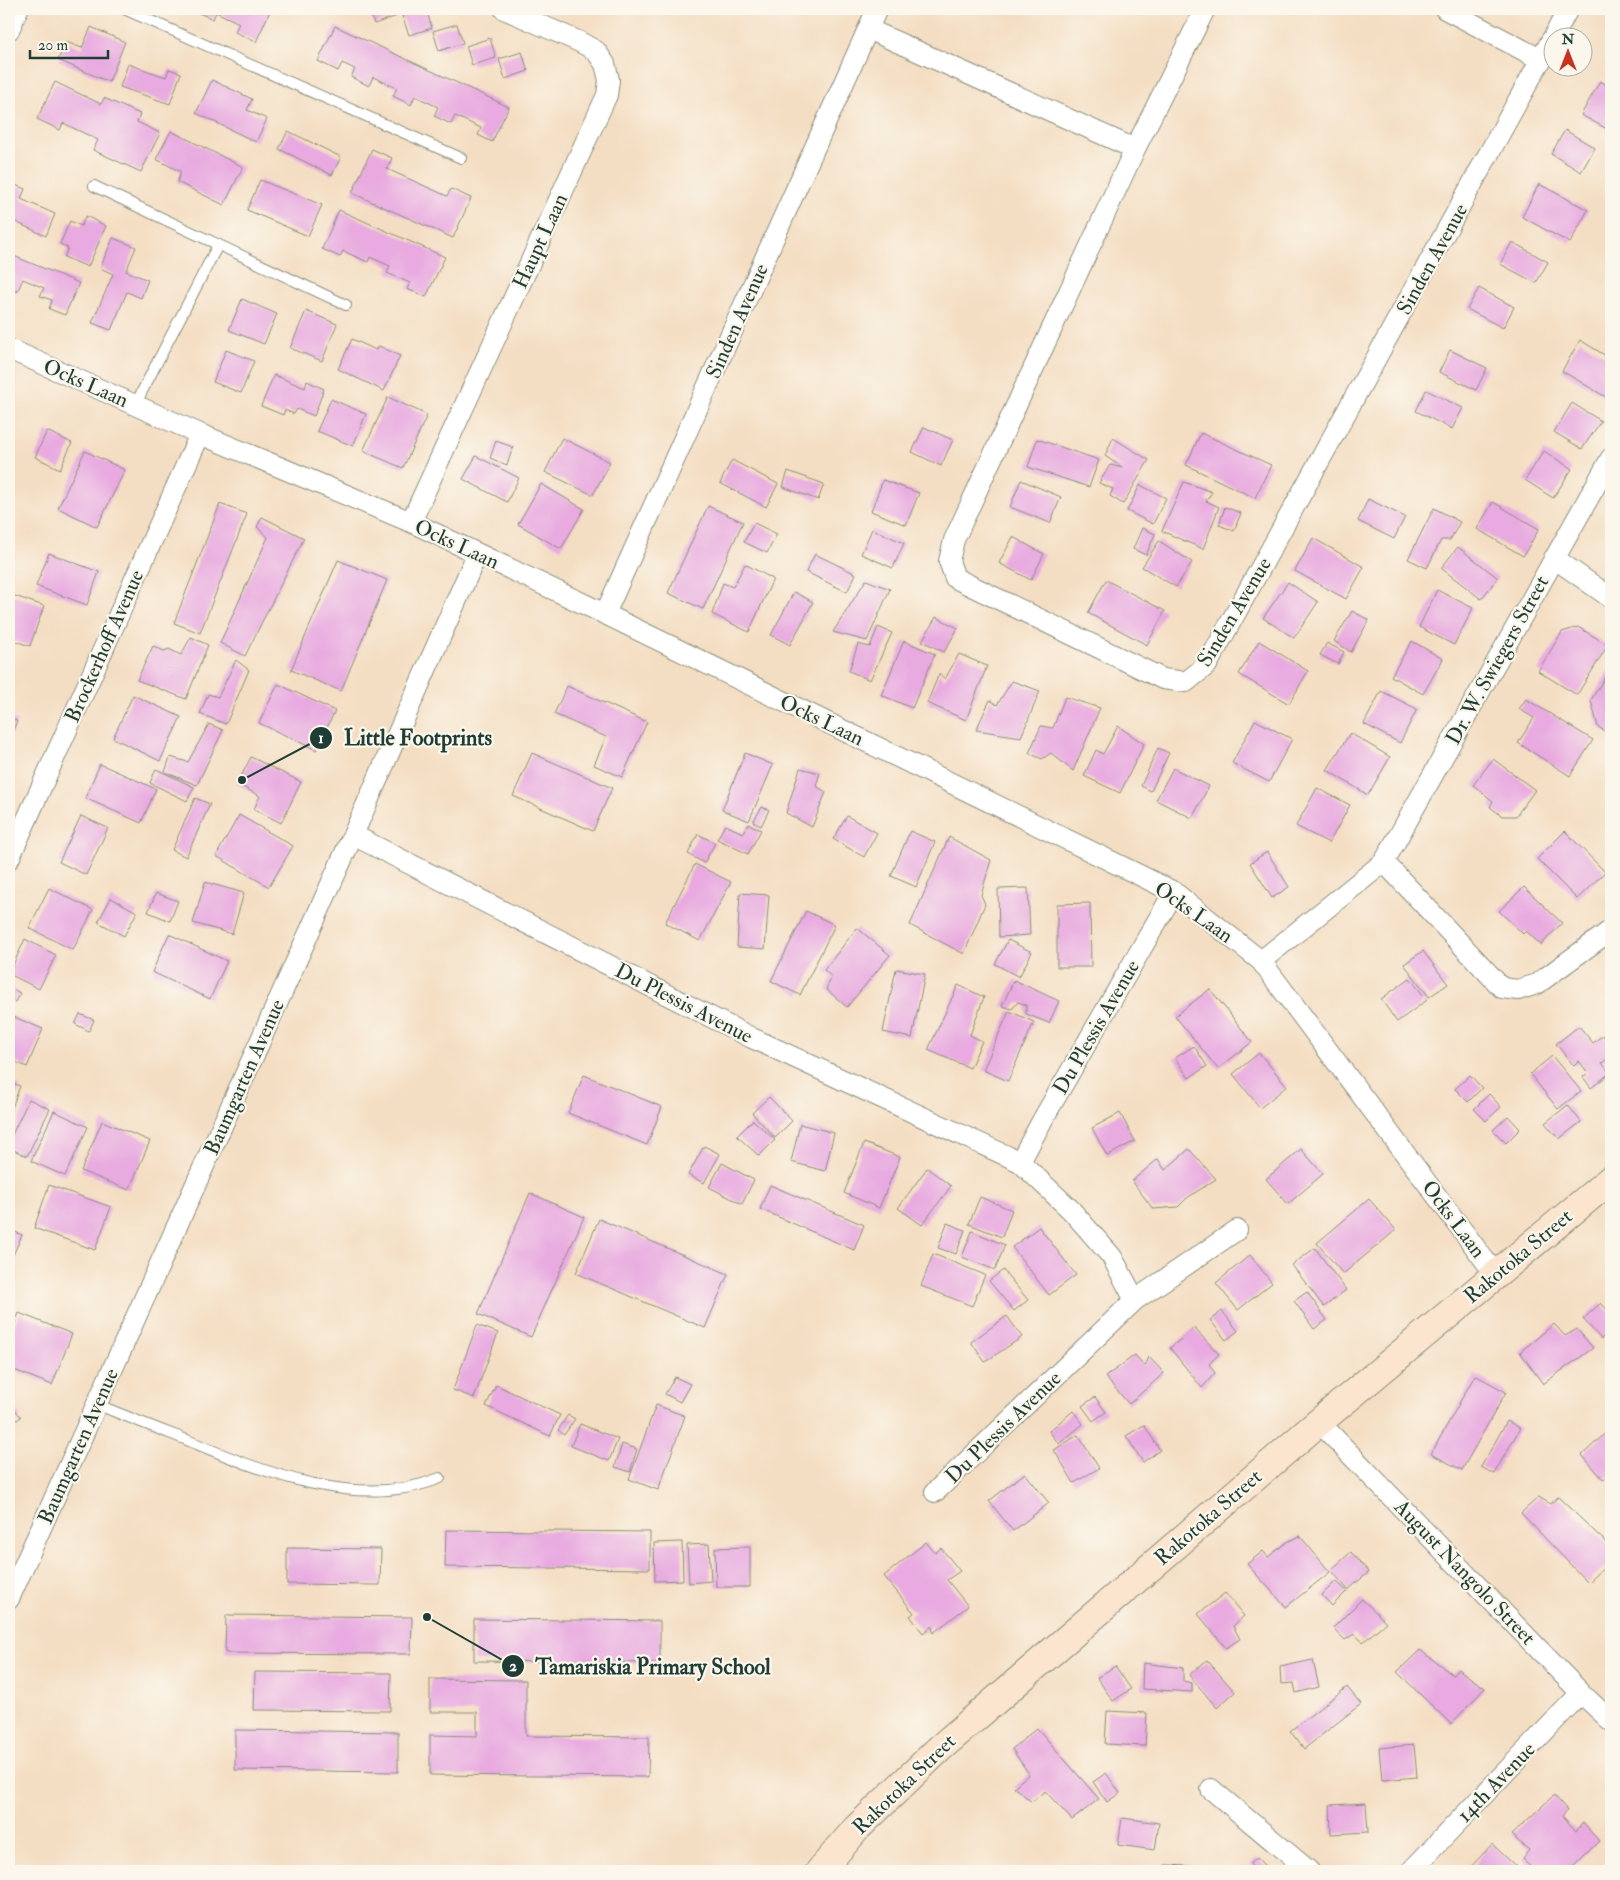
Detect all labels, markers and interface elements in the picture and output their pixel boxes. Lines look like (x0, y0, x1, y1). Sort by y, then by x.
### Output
scale bar (30, 28, 108, 60)
north arrow (1542, 28, 1592, 78)
text: N (1561, 31, 1575, 48)
text: 20 m (38, 36, 68, 55)
street label: Haupt Laan (507, 189, 574, 293)
street label: Sinden Avenue (1391, 199, 1474, 320)
street label: Sinden Avenue (700, 259, 775, 383)
street label: Ocks Laan (39, 353, 133, 414)
street label: Ocks Laan (410, 513, 504, 576)
street label: Sinden Avenue (1191, 552, 1278, 672)
street label: Brockerhoff Avenue (59, 565, 150, 727)
street label: Dr. W. Swiegers Street (1440, 571, 1555, 750)
street label: Ocks Laan (775, 689, 868, 752)
callout: Little Footprints (309, 719, 502, 756)
text: Little Footprints (344, 724, 492, 753)
text: 1 (318, 729, 324, 748)
street label: Ocks Laan (1149, 875, 1239, 949)
street label: Du Plessis Avenue (1047, 955, 1146, 1099)
street label: Du Plessis Avenue (610, 957, 757, 1050)
street label: Baumgarten Avenue (198, 995, 291, 1159)
street label: Ocks Laan (1416, 1175, 1492, 1264)
street label: Rakotoka Street (1458, 1203, 1578, 1310)
street label: Baumgarten Avenue (32, 1364, 125, 1528)
street label: Du Plessis Avenue (940, 1365, 1067, 1490)
street label: Rakotoka Street (1149, 1463, 1268, 1571)
street label: August Nangolo Street (1387, 1493, 1541, 1651)
callout: Tamariskia Primary School (501, 1647, 781, 1684)
text: Tamariskia Primary School (534, 1653, 771, 1682)
text: 2 (509, 1657, 517, 1676)
street label: Rakotoka Street (847, 1728, 962, 1841)
street label: 14th Avenue (1451, 1736, 1542, 1828)

